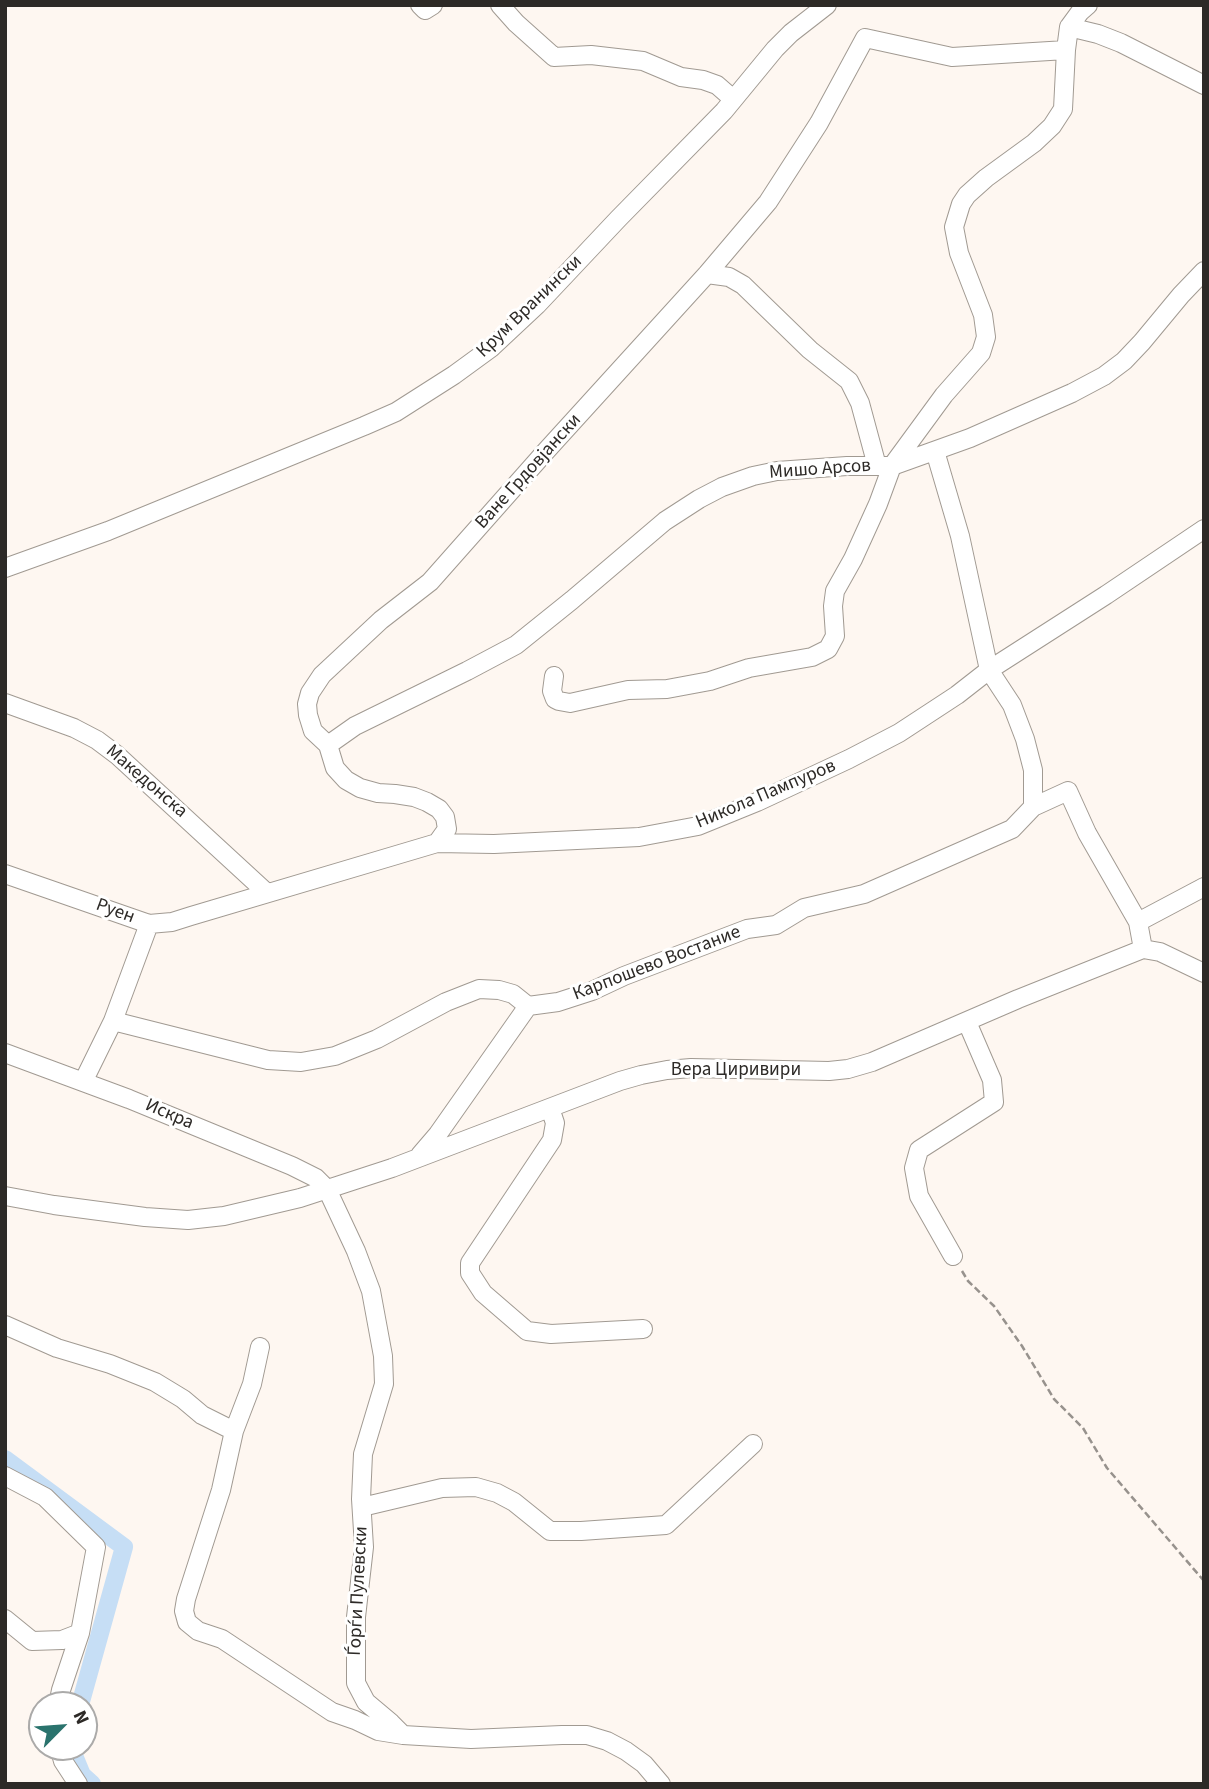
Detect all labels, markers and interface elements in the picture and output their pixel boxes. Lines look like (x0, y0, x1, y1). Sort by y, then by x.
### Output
street label: Крум Вранински (472, 251, 588, 363)
street label: Ване Грдовјански (471, 410, 587, 534)
street label: Мишо Арсов (768, 455, 872, 485)
street label: Македонска (101, 740, 191, 824)
street label: Никола Пампуров (693, 755, 839, 835)
street label: Руен (92, 895, 138, 929)
street label: Карпошево Востание (570, 921, 744, 1007)
street label: Вера Циривири (671, 1060, 801, 1082)
street label: Искра (141, 1095, 197, 1135)
street label: Ѓорѓи Пулевски (344, 1526, 374, 1656)
north arrow (28, 1691, 98, 1761)
text: N (66, 1706, 96, 1729)

